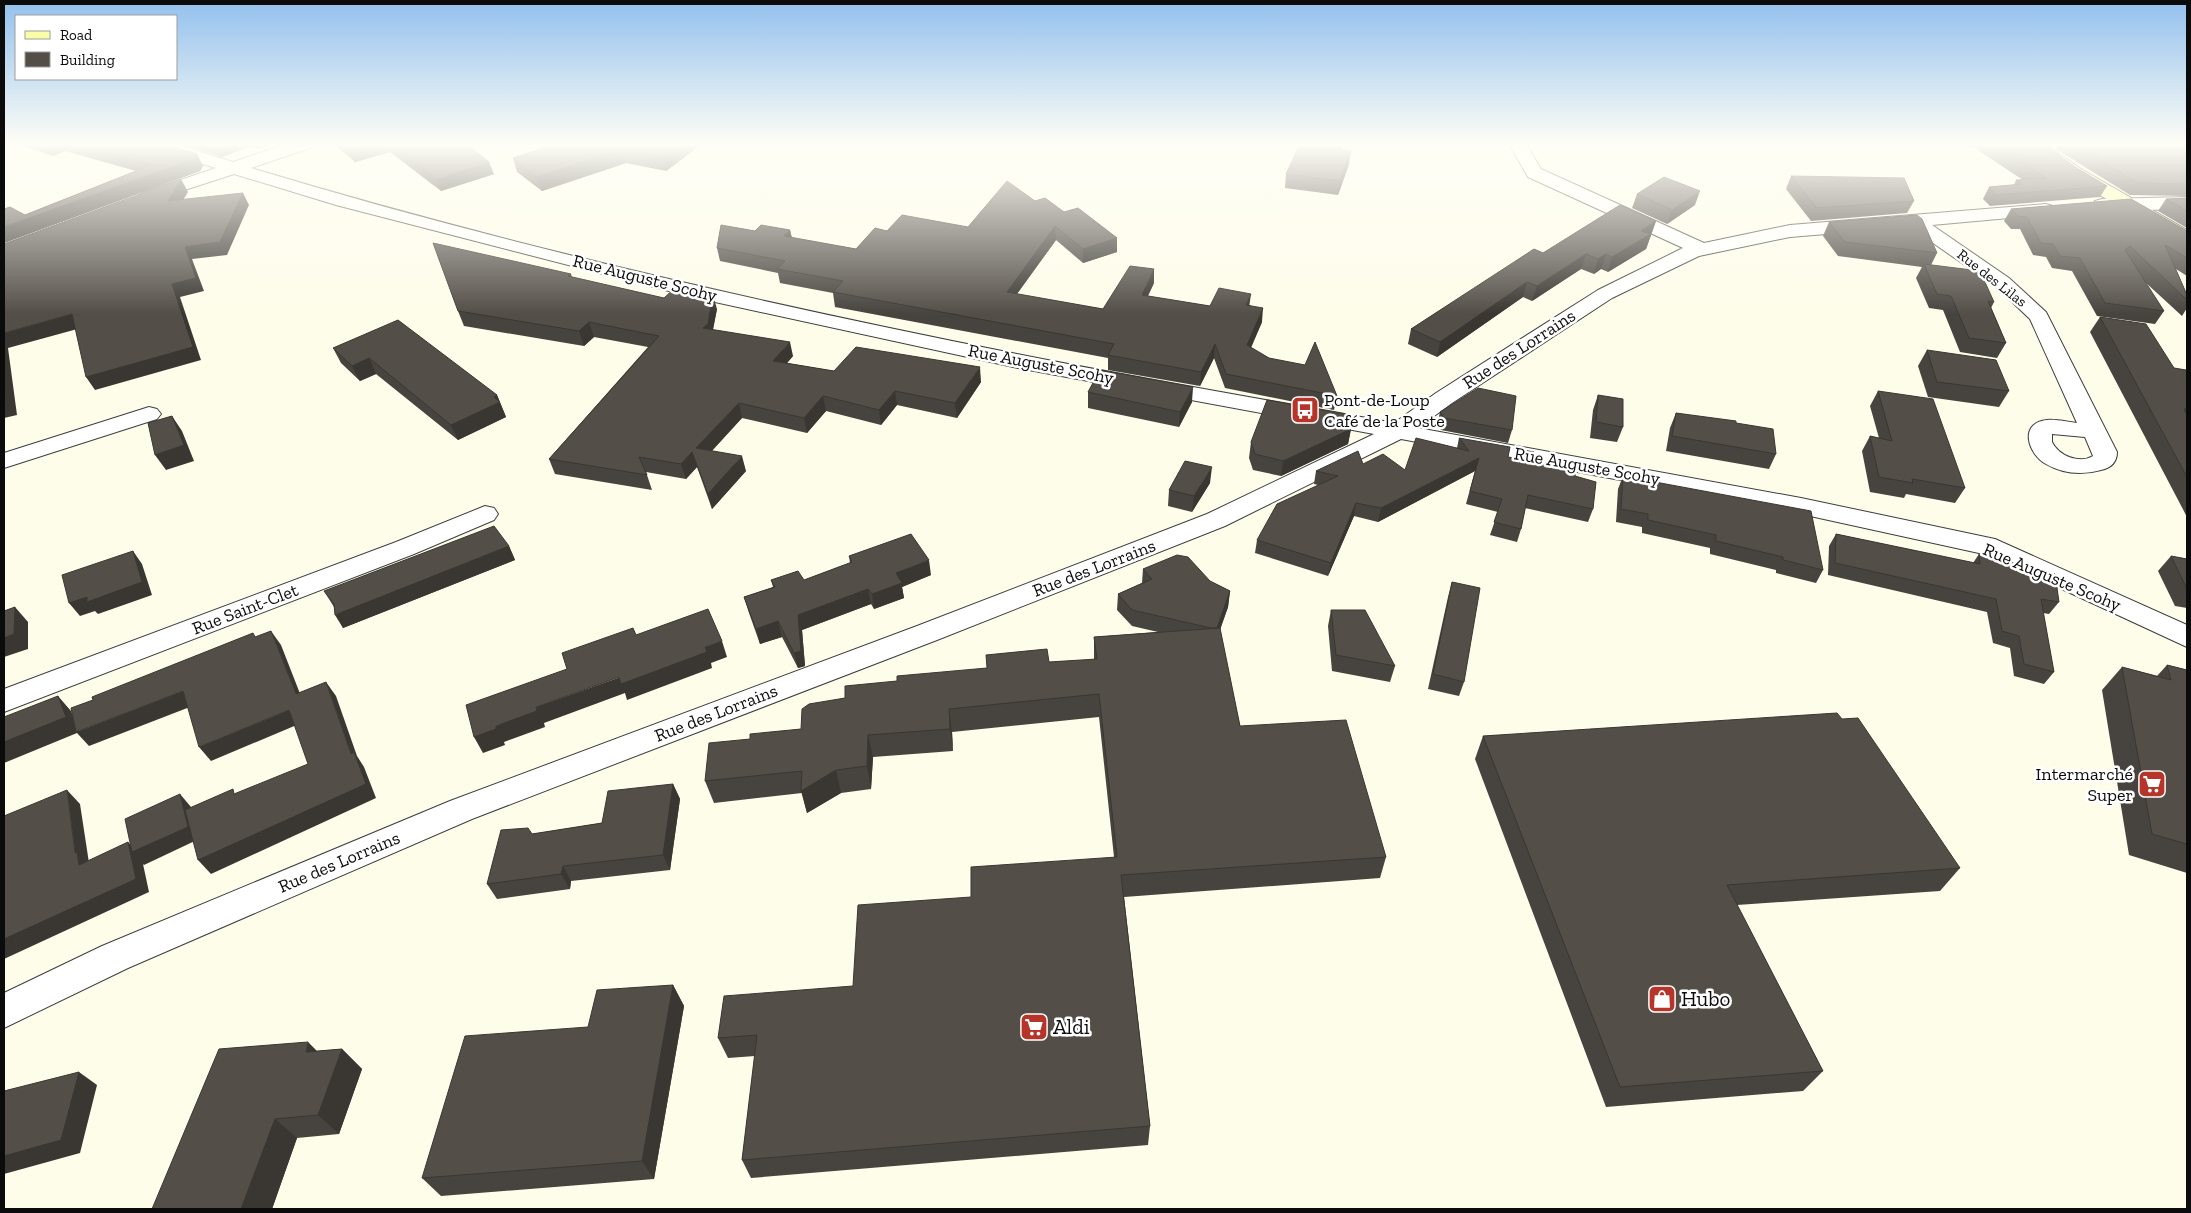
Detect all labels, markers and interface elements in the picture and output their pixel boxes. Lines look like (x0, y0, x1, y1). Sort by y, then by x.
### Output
legend (15, 15, 178, 80)
text: Road (60, 26, 93, 44)
text: Building (60, 51, 115, 69)
street label: Rue des Lilas (1954, 245, 2030, 311)
street label: Rue Auguste Scohy (571, 249, 720, 307)
street label: Rue des Lorrains (1458, 304, 1580, 394)
street label: Rue Auguste Scohy (966, 339, 1116, 389)
place label: Pont-de-Loup Café de la Poste (1324, 389, 1445, 432)
bus stop icon: Pont-de-Loup Café de la Poste (1290, 395, 1320, 425)
street label: Rue Auguste Scohy (1512, 442, 1662, 490)
street label: Rue des Lorrains (1029, 534, 1159, 602)
street label: Rue Auguste Scohy (1980, 538, 2125, 616)
street label: Rue Saint-Clet (189, 579, 301, 639)
street label: Rue des Lorrains (651, 679, 781, 747)
place label: Intermarché Super (2036, 763, 2133, 806)
supermarket icon: Intermarché Super (2137, 769, 2167, 799)
street label: Rue des Lorrains (275, 826, 403, 898)
shop icon: Hubo (1647, 984, 1677, 1014)
place label: Hubo (1681, 986, 1730, 1011)
supermarket icon: Aldi (1019, 1012, 1049, 1042)
place label: Aldi (1053, 1014, 1090, 1039)

